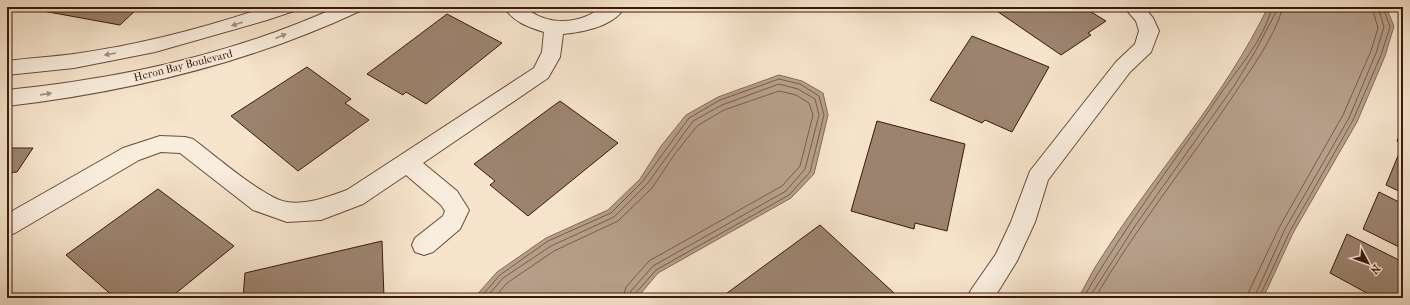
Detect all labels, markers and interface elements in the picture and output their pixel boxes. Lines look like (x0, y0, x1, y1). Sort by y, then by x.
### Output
one-way arrow (230, 21, 242, 27)
one-way arrow (276, 33, 288, 39)
street label: Heron Bay Boulevard (132, 47, 235, 84)
one-way arrow (104, 51, 116, 57)
one-way arrow (40, 91, 52, 97)
north arrow (1348, 243, 1388, 283)
text: N (1367, 262, 1383, 277)

